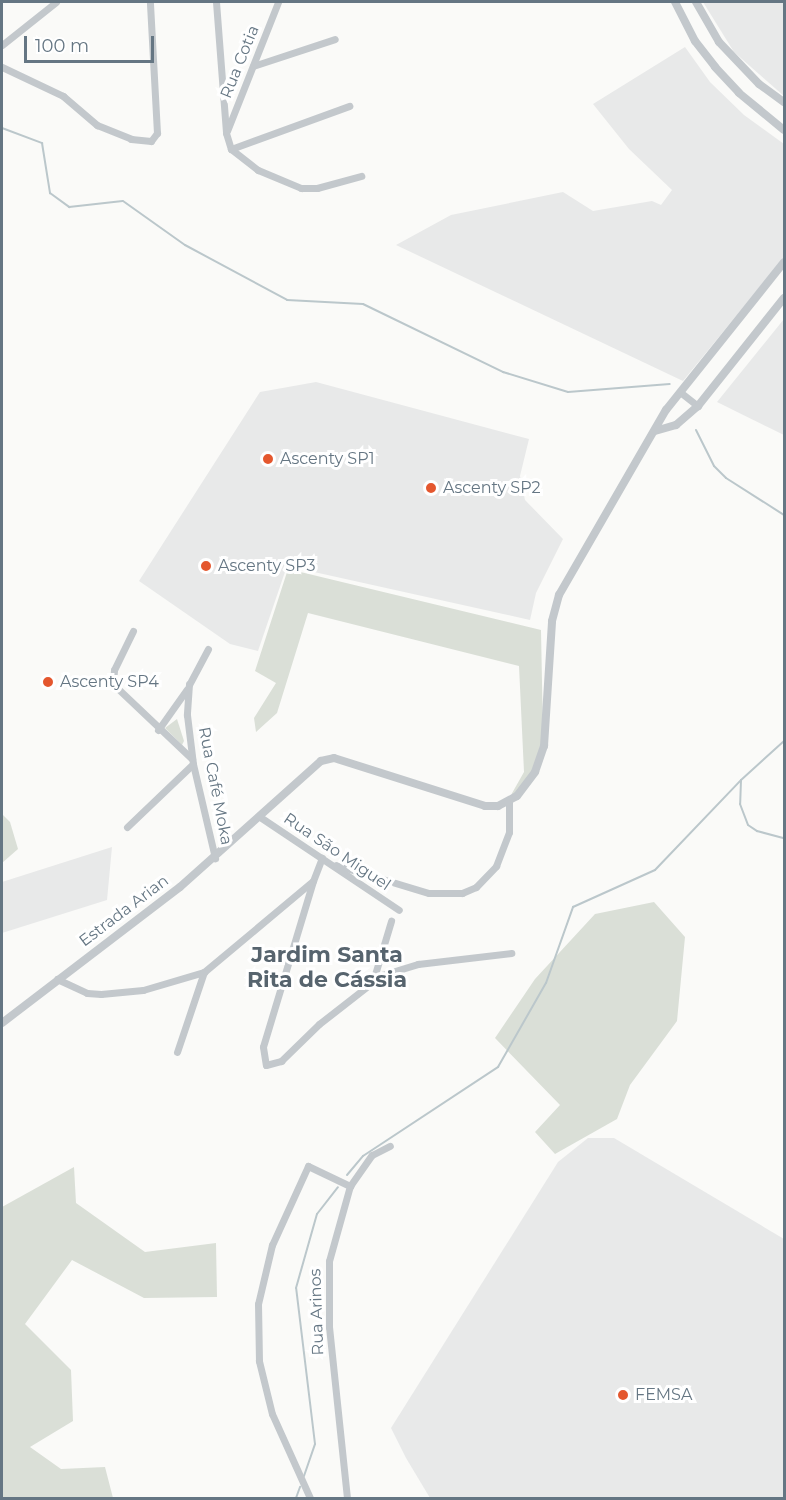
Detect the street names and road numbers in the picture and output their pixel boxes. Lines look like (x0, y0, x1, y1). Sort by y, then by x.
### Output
street label: Rua Cotia (217, 23, 263, 101)
street label: Rua Café Moka (194, 725, 236, 847)
street label: Rua São Miguel (280, 809, 394, 895)
street label: Estrada Arian (76, 871, 172, 951)
street label: Rua Arinos (306, 1268, 328, 1356)

